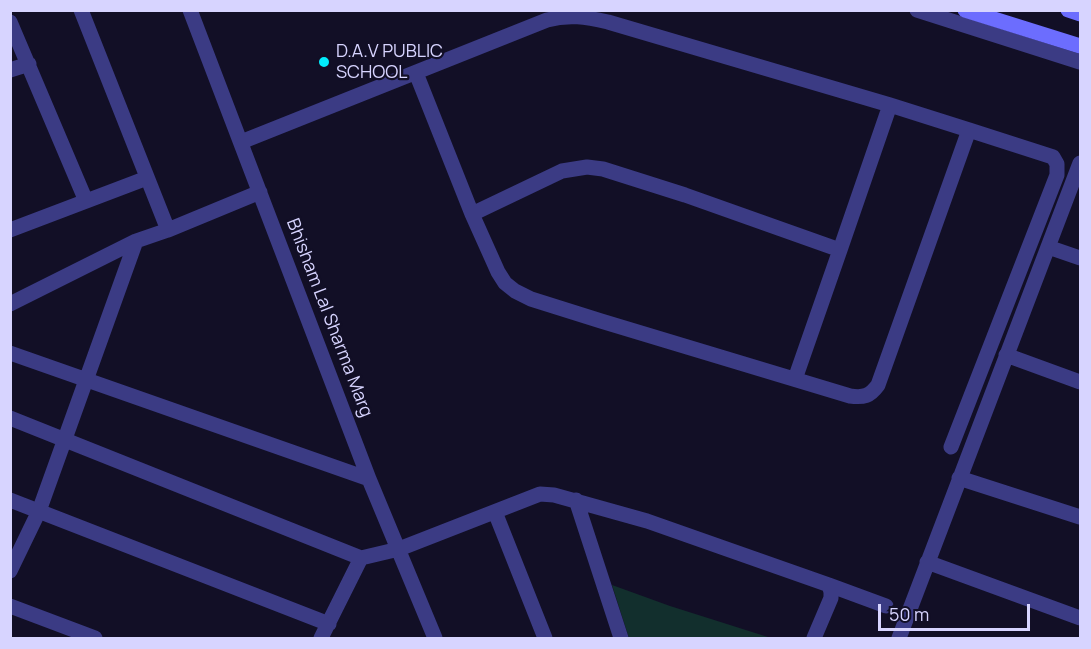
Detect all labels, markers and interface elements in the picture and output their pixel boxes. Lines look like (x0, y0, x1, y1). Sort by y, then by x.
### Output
place label: D.A.V PUBLIC SCHOOL (336, 41, 443, 84)
marker: D.A.V PUBLIC SCHOOL (317, 55, 331, 69)
street label: Bhisham Lal Sharma Marg (281, 216, 377, 420)
scale bar (881, 592, 1032, 630)
text: 50 m (889, 602, 929, 626)

